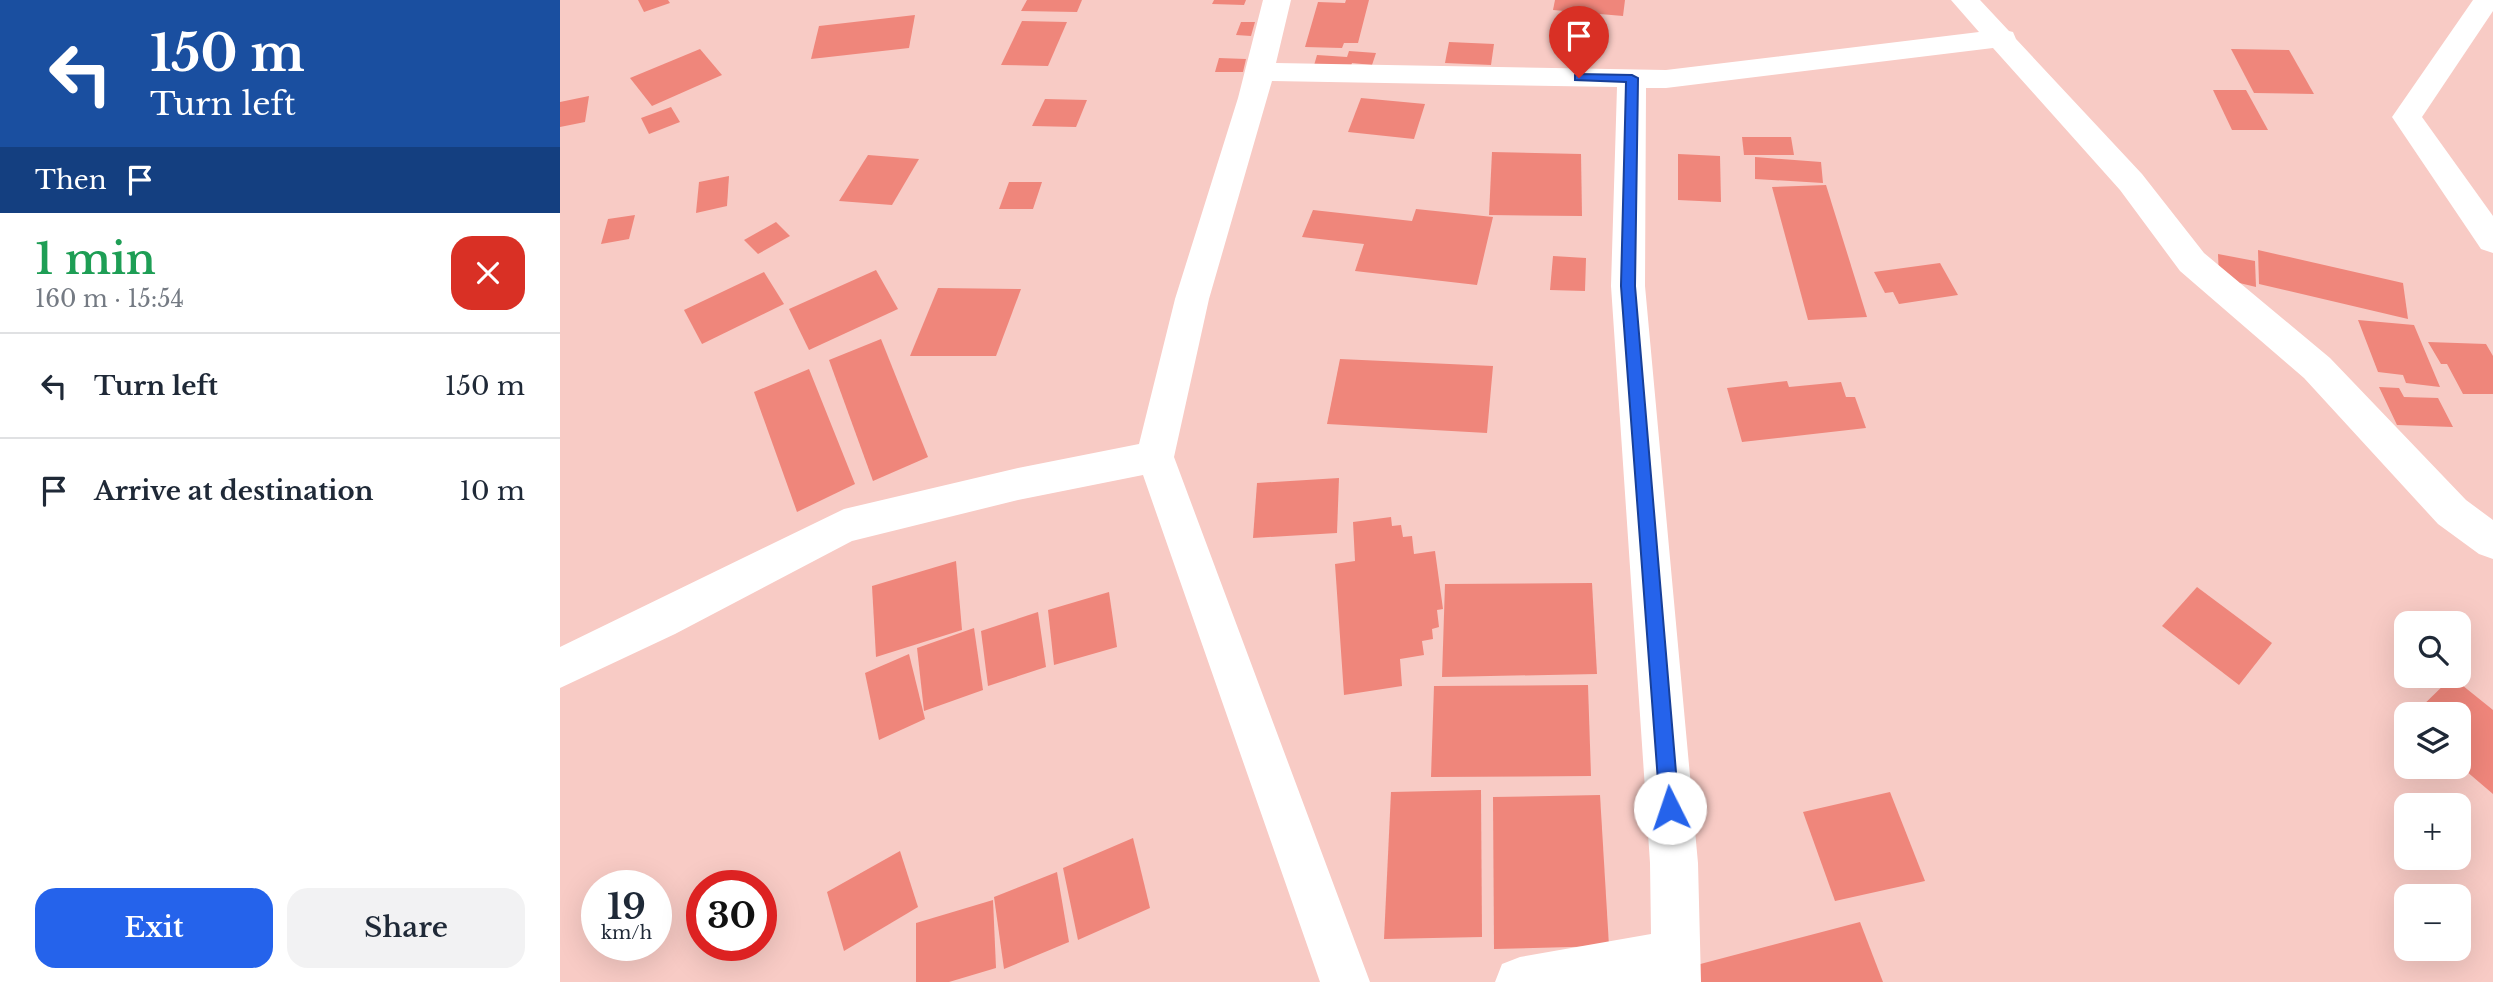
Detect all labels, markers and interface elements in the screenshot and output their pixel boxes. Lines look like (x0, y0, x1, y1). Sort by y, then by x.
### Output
pin (1549, 6, 1609, 78)
icon: arrive (1560, 17, 1598, 55)
text: 150 m (150, 23, 305, 84)
icon: left (35, 28, 126, 119)
text: Turn left (150, 84, 296, 124)
icon: arrive (121, 161, 159, 199)
text: Then (35, 164, 107, 196)
text: 1 min (35, 233, 156, 285)
button: close (451, 236, 525, 310)
text: 160 m · 15:54 (35, 285, 184, 313)
icon: left (35, 367, 73, 405)
text: Turn left (94, 370, 218, 402)
text: 150 m (445, 370, 525, 402)
icon: arrive (35, 472, 73, 510)
text: Arrive at destination (94, 475, 374, 507)
text: 10 m (459, 475, 525, 507)
map controls (2394, 611, 2471, 961)
button: search (2394, 611, 2471, 688)
button: layers (2394, 702, 2471, 779)
position arrow (1633, 771, 1707, 845)
button: + (2394, 793, 2471, 870)
speed limit sign: 30 (686, 870, 777, 961)
button: − (2394, 884, 2471, 961)
text: 19 (607, 885, 646, 928)
button: Exit (35, 888, 273, 968)
button: Share (287, 888, 525, 968)
text: km/h (601, 922, 652, 944)

